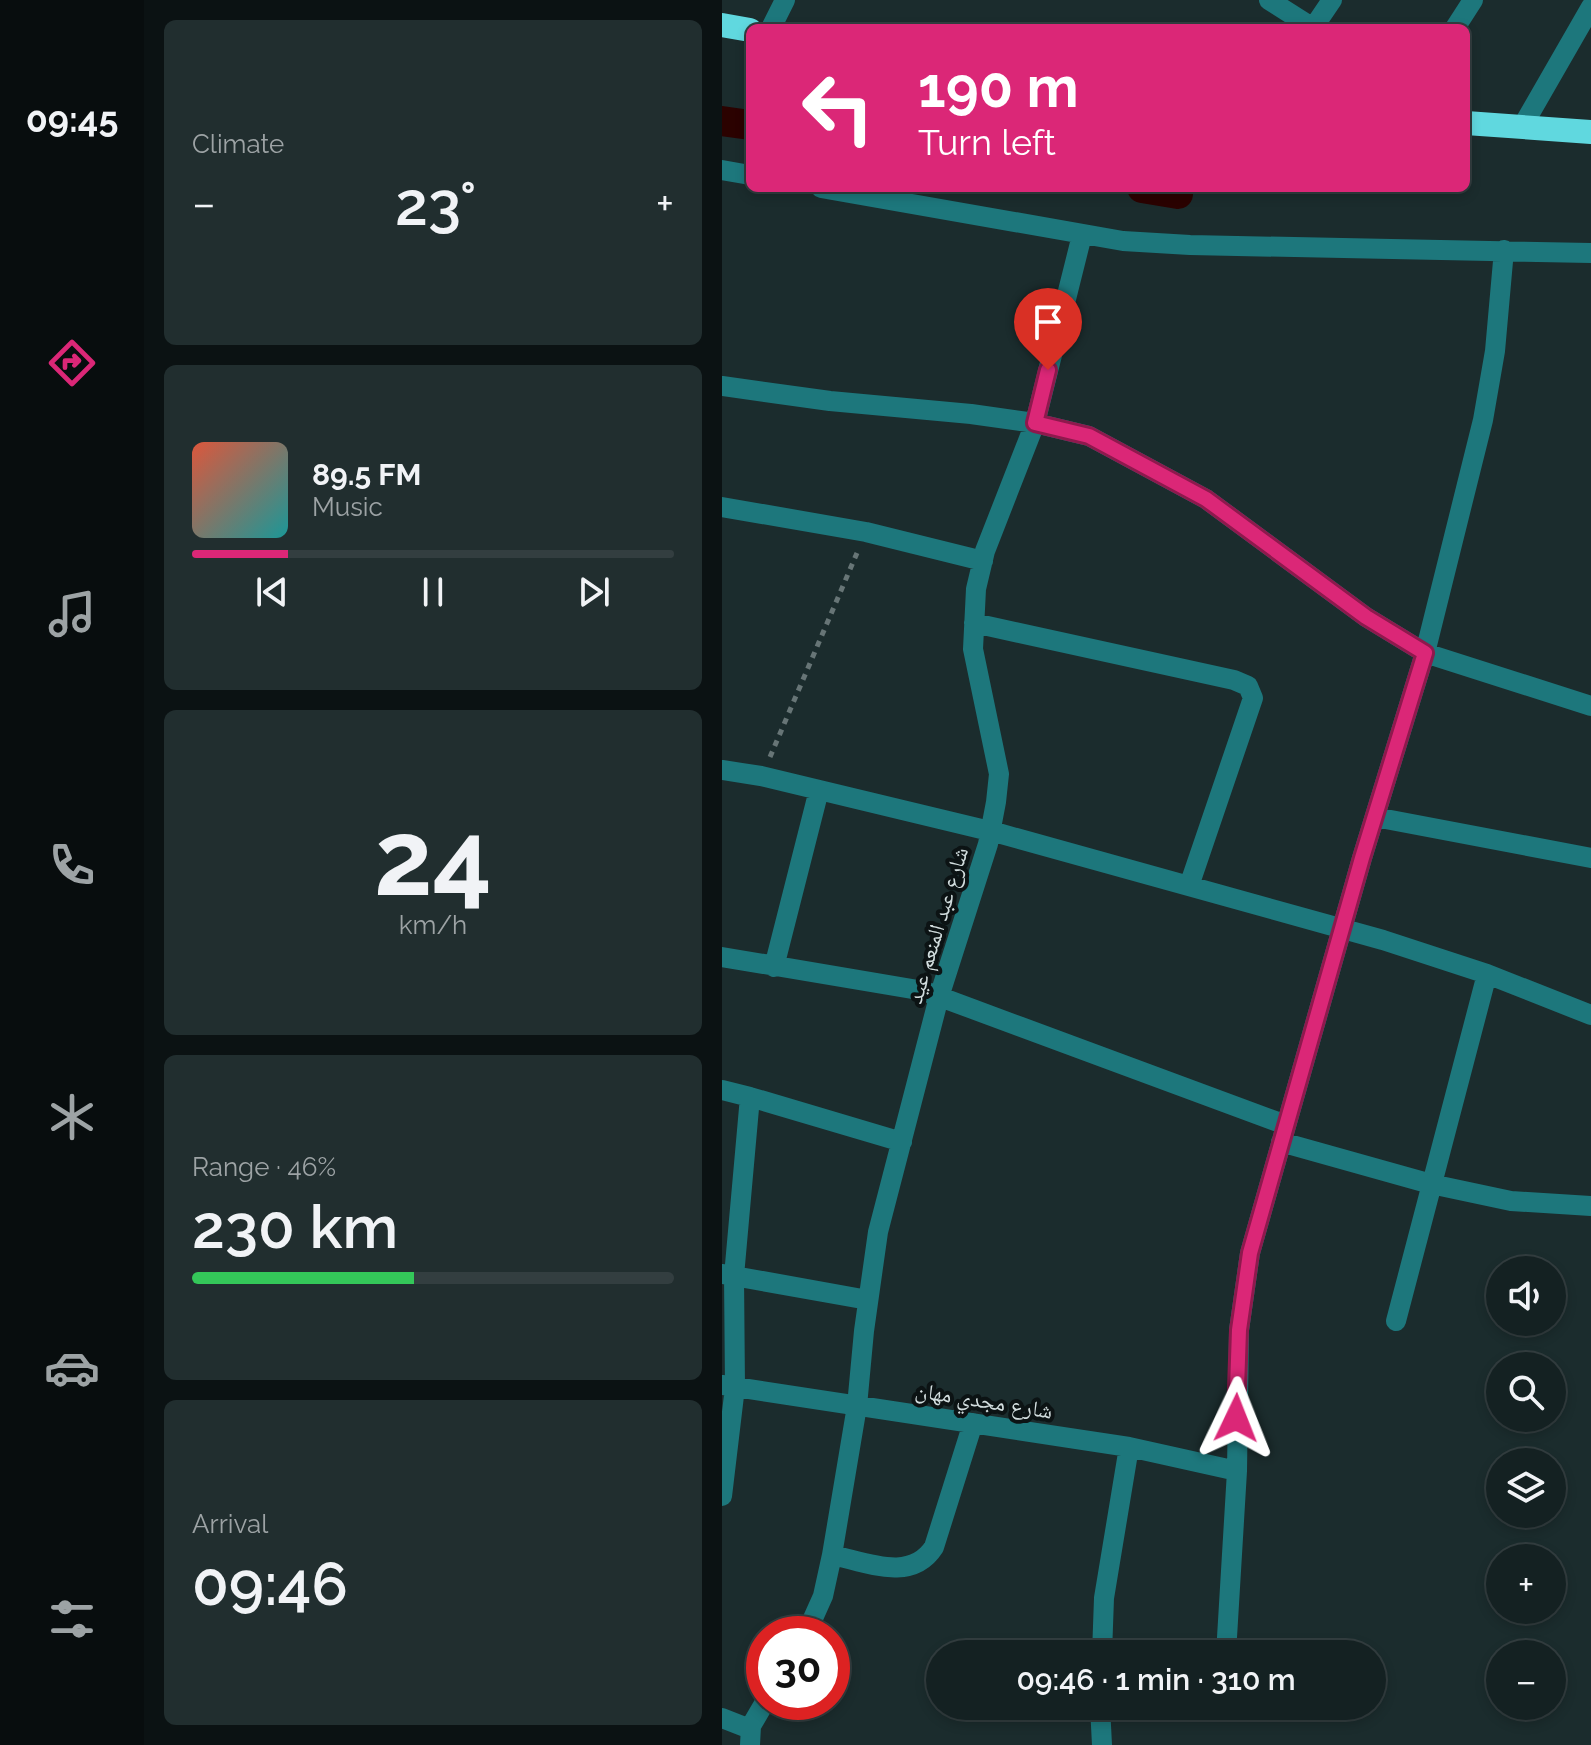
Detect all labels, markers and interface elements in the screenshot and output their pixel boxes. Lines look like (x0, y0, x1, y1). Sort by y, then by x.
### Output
text: 190 m (918, 54, 1079, 120)
icon: left (786, 56, 890, 160)
text: 09:45 (26, 98, 118, 140)
text: Turn left (918, 121, 1056, 163)
text: Climate (192, 129, 284, 159)
text: 23° (395, 169, 476, 239)
text: − (192, 178, 216, 229)
text: + (656, 178, 674, 229)
pin (1014, 288, 1082, 370)
icon: arrive (1026, 300, 1070, 344)
icon: directions (44, 335, 100, 391)
text: 89.5 FM (312, 457, 422, 492)
text: Music (312, 492, 383, 522)
icon: previous (250, 570, 294, 614)
icon: pause (411, 570, 455, 614)
icon: next (572, 570, 616, 614)
icon: music (44, 586, 100, 642)
text: 24 (374, 797, 492, 919)
icon: phone (44, 837, 100, 893)
street label: شارع عبد المنعم عيد (901, 844, 975, 1007)
text: km/h (399, 910, 467, 940)
icon: climate (44, 1089, 100, 1145)
text: Range · 46% (192, 1152, 336, 1182)
text: 230 km (192, 1192, 398, 1262)
map controls (1486, 1256, 1566, 1720)
button: sound (1486, 1256, 1566, 1336)
icon: car (44, 1340, 100, 1396)
button: search (1486, 1352, 1566, 1432)
street label: شارع مجدي مهان (913, 1376, 1054, 1428)
position arrow (1194, 1376, 1278, 1460)
button: layers (1486, 1448, 1566, 1528)
text: Arrival (192, 1509, 268, 1539)
button: + (1486, 1544, 1566, 1624)
text: 09:46 (192, 1549, 348, 1619)
icon: filters (44, 1591, 100, 1647)
speed limit sign: 30 (746, 1616, 850, 1720)
button: − (1486, 1640, 1566, 1720)
text: 09:46 · 1 min · 310 m (1016, 1662, 1296, 1697)

